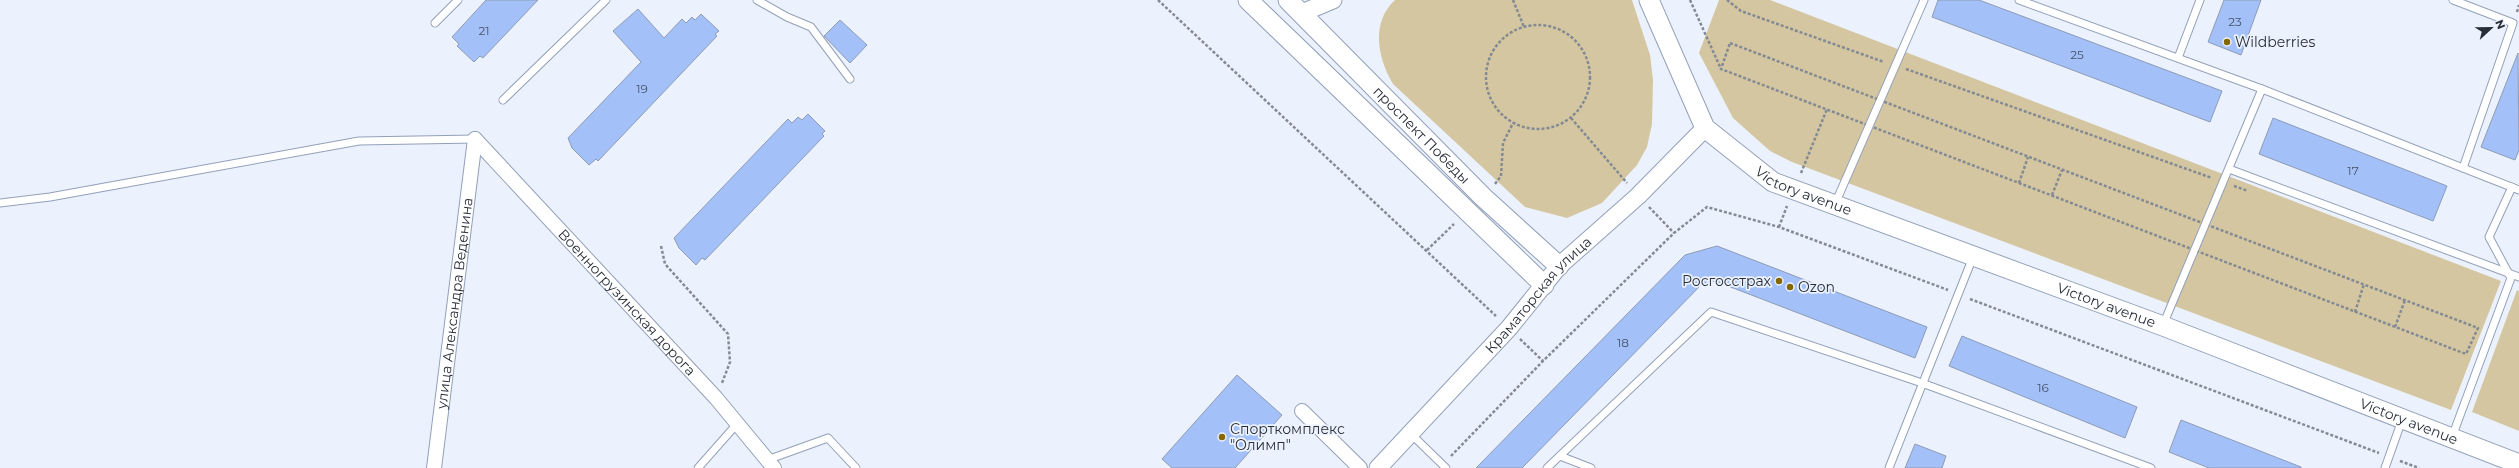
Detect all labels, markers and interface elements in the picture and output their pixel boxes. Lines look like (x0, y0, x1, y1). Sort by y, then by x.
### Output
north arrow (2471, 8, 2511, 48)
house number: 23 (2228, 14, 2242, 29)
text: N (2492, 18, 2508, 31)
house number: 21 (478, 23, 490, 38)
place label: Wildberries (2235, 33, 2316, 51)
marker: Wildberries (2222, 37, 2232, 47)
house number: 25 (2070, 47, 2084, 62)
house number: 19 (636, 81, 648, 96)
street label: проспект Победы (1369, 82, 1474, 188)
street label: Victory avenue (1751, 162, 1854, 219)
house number: 17 (2347, 163, 2359, 178)
street label: улица Александра Веденина (432, 197, 477, 411)
street label: Военногрузинская дорога (554, 225, 700, 379)
street label: Краматорская улица (1481, 233, 1595, 357)
place label: Росгосстрах (1682, 272, 1772, 290)
marker: Росгосстрах (1774, 276, 1784, 286)
place label: Ozon (1798, 278, 1835, 296)
street label: Victory avenue (2055, 279, 2158, 332)
marker: Ozon (1785, 282, 1795, 292)
house number: 18 (1617, 335, 1629, 350)
house number: 16 (2037, 380, 2049, 395)
street label: Victory avenue (2357, 394, 2460, 448)
place label: Спорткомплекс "Олимп" (1230, 420, 1345, 454)
marker: Спорткомплекс "Олимп" (1217, 432, 1227, 442)

